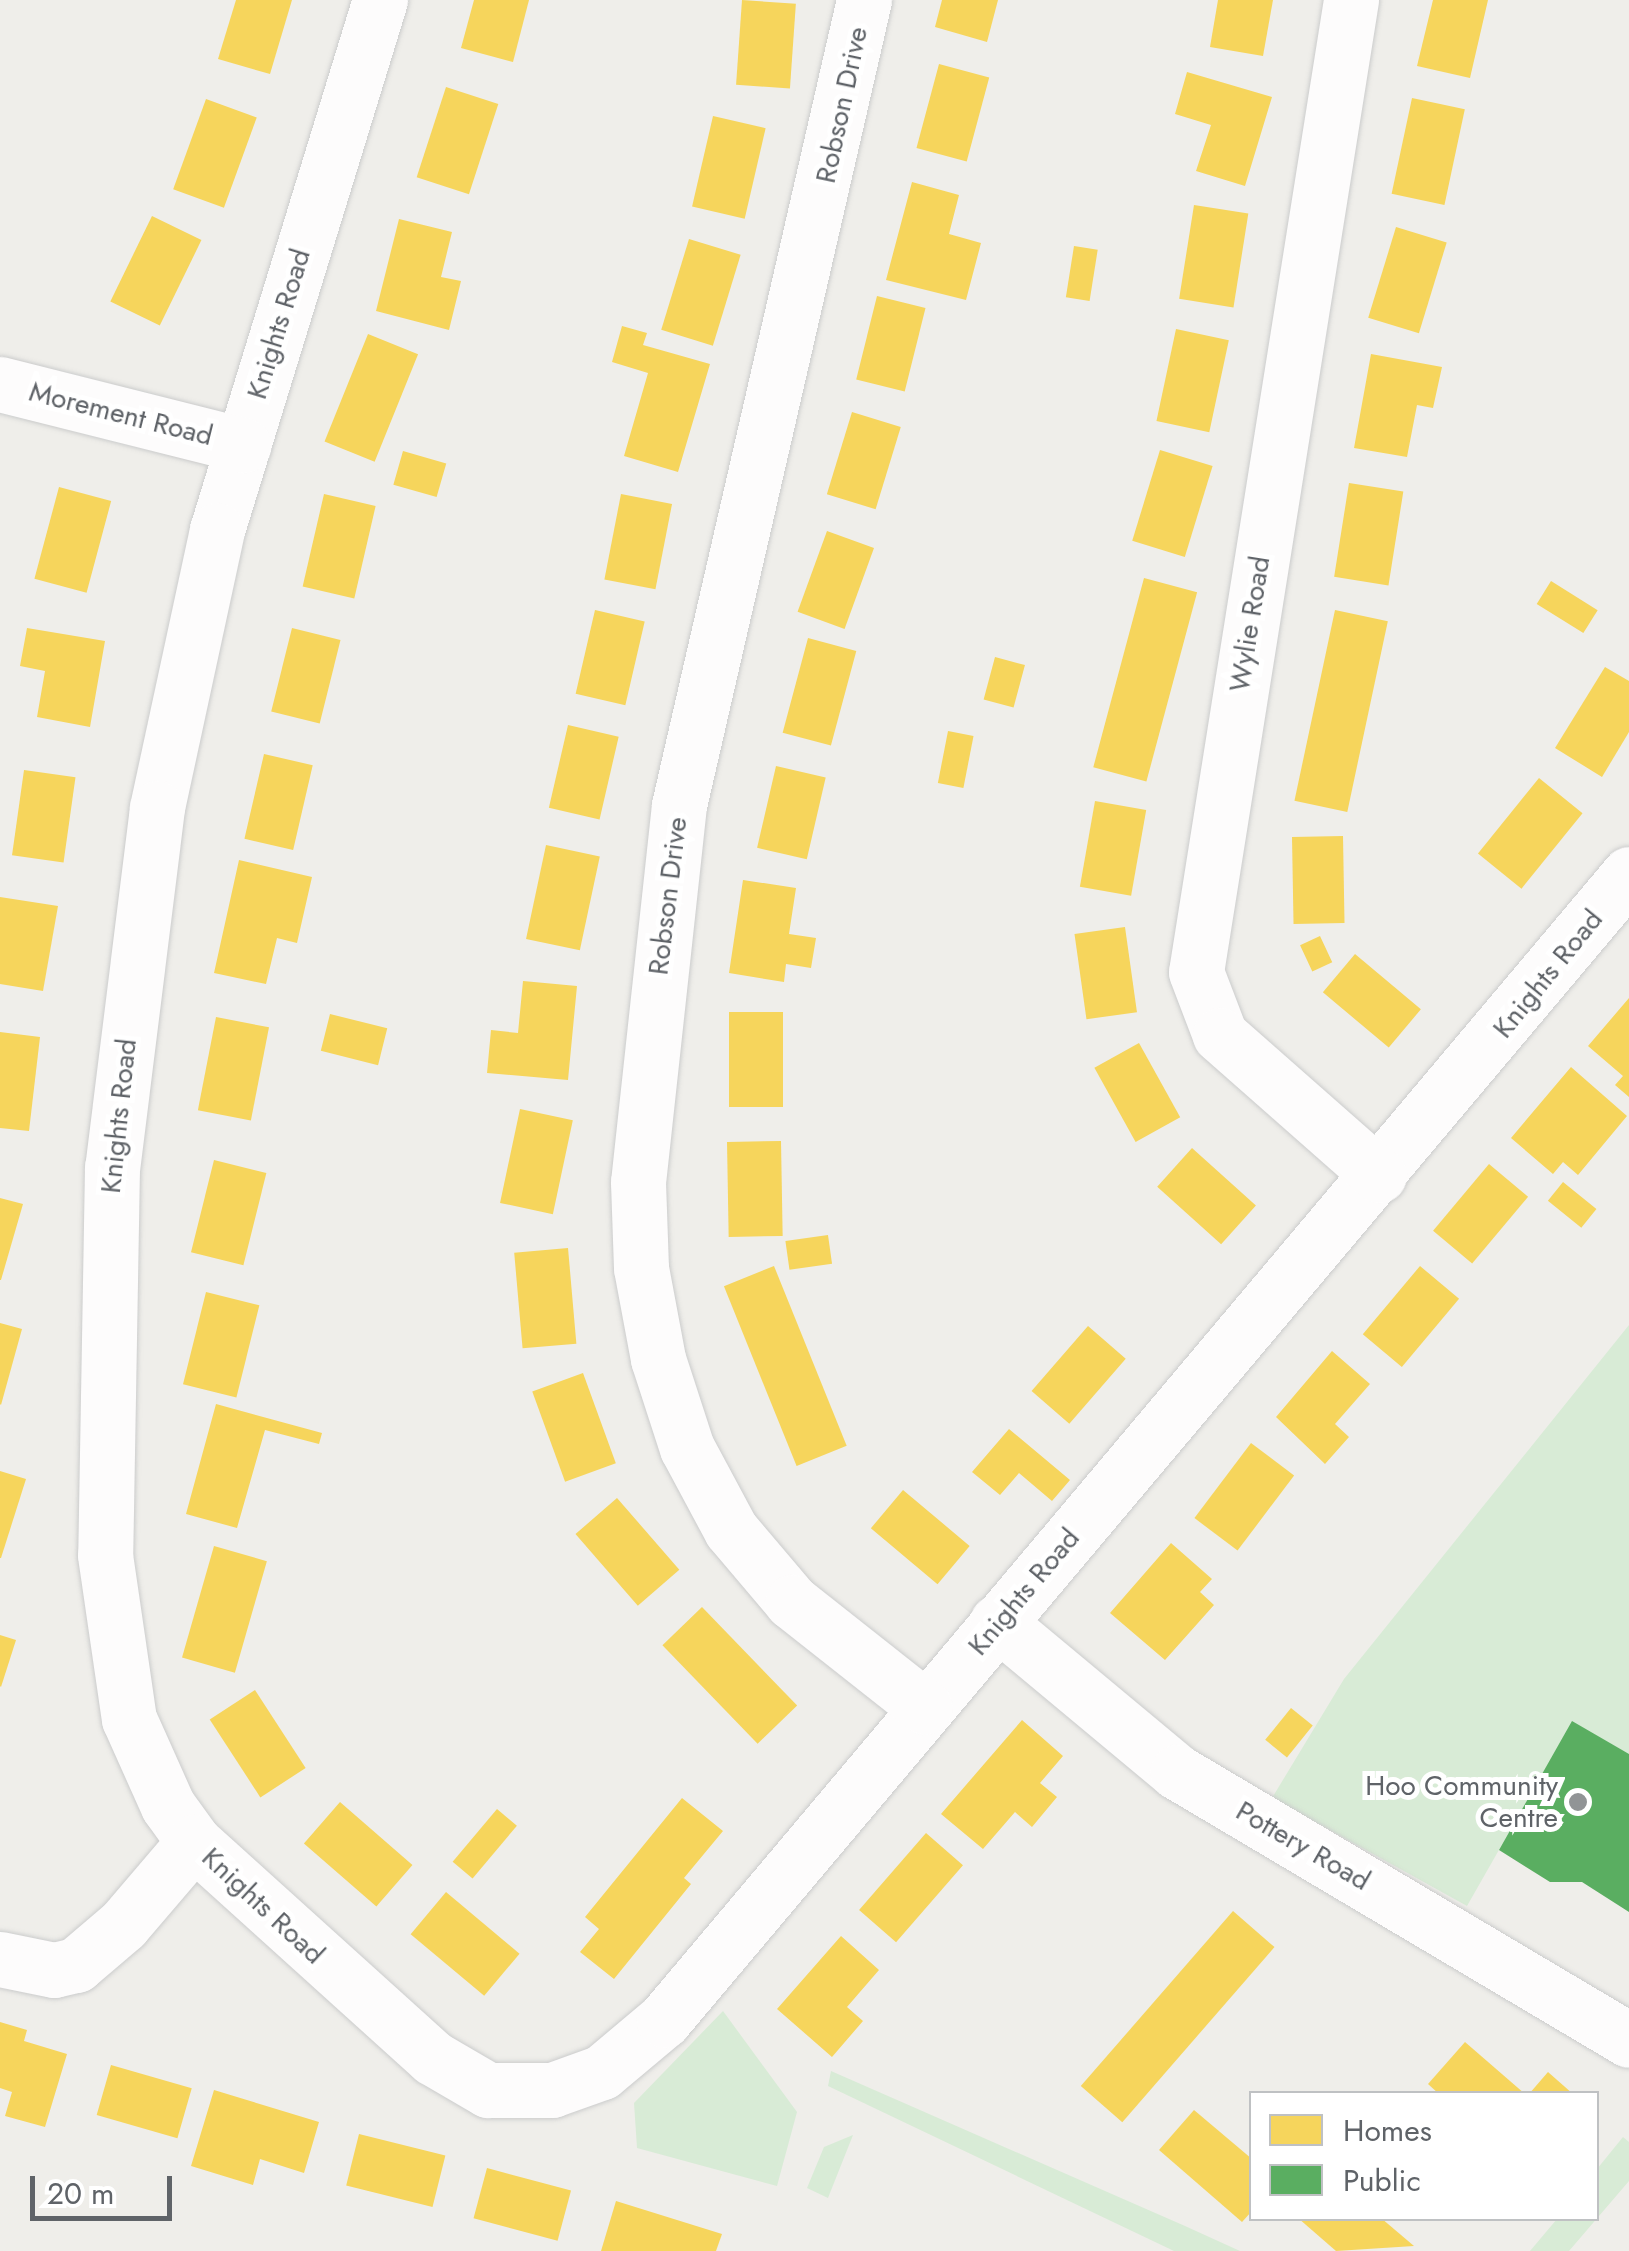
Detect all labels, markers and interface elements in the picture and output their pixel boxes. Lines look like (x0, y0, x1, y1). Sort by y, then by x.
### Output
street label: Robson Drive (809, 24, 875, 186)
street label: Knights Road (240, 245, 318, 403)
street label: Morement Road (26, 375, 216, 453)
street label: Wylie Road (1223, 554, 1277, 694)
street label: Robson Drive (642, 815, 694, 977)
street label: Knights Road (1486, 903, 1610, 1045)
street label: Knights Road (94, 1037, 144, 1195)
street label: Knights Road (961, 1522, 1087, 1662)
place label: Hoo Community Centre (1365, 1769, 1558, 1835)
marker: Hoo Community Centre (1567, 1791, 1589, 1813)
street label: Pottery Road (1230, 1794, 1376, 1898)
street label: Knights Road (195, 1841, 331, 1971)
legend (1249, 2091, 1599, 2221)
text: Homes (1343, 2109, 1432, 2152)
scale bar (35, 2156, 178, 2218)
text: Public (1343, 2159, 1421, 2202)
text: 20 m (47, 2172, 114, 2215)

